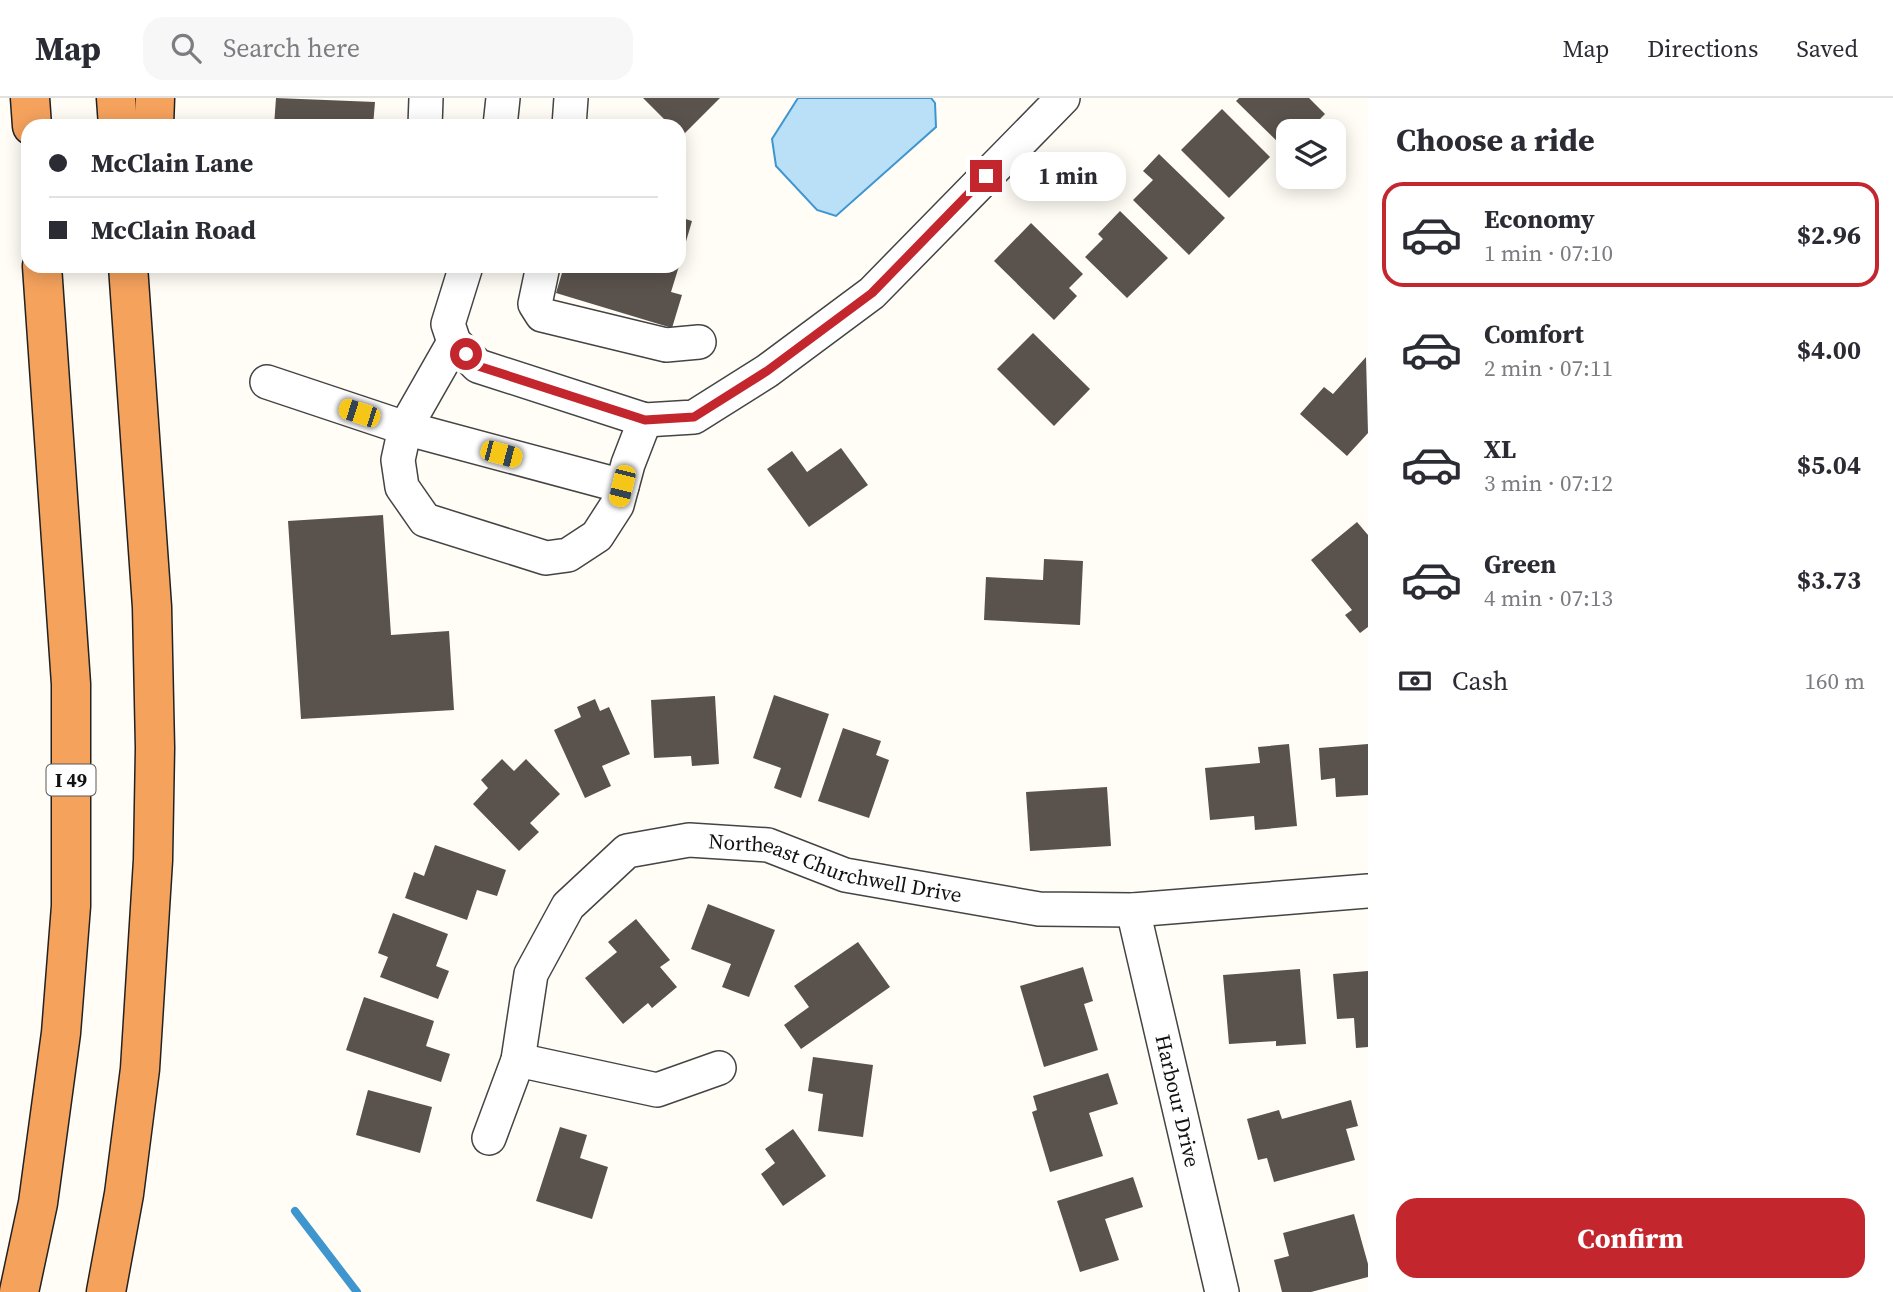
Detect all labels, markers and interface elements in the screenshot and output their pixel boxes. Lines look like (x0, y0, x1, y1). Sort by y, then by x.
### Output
search box (143, 17, 633, 80)
text: Map (35, 26, 101, 71)
icon: search (167, 29, 205, 67)
text: Search here (223, 30, 360, 66)
text: Map (1562, 32, 1609, 65)
text: Directions (1647, 32, 1758, 65)
text: Saved (1796, 32, 1858, 65)
text: Choose a ride (1396, 118, 1595, 162)
map controls (1276, 119, 1346, 189)
button: layers (1276, 119, 1346, 189)
text: McClain Lane (91, 145, 253, 181)
callout: 1 min (1010, 152, 1126, 200)
route end (970, 160, 1002, 192)
text: 1 min (1038, 160, 1098, 192)
text: Economy (1484, 201, 1595, 237)
icon: car (1400, 203, 1463, 266)
text: McClain Road (91, 212, 256, 248)
text: $2.96 (1797, 217, 1861, 253)
text: 1 min · 07:10 (1484, 237, 1613, 269)
text: Comfort (1484, 316, 1584, 352)
icon: car (1400, 318, 1463, 381)
text: $4.00 (1797, 332, 1861, 368)
route start (450, 338, 482, 370)
text: 2 min · 07:11 (1484, 352, 1613, 384)
car (336, 397, 383, 429)
text: XL (1484, 431, 1516, 467)
icon: car (1400, 433, 1463, 496)
car (478, 438, 525, 470)
text: $5.04 (1797, 447, 1861, 483)
car (607, 463, 638, 509)
text: 3 min · 07:12 (1484, 467, 1613, 499)
text: Green (1484, 546, 1556, 582)
icon: car (1400, 548, 1463, 611)
text: $3.73 (1797, 562, 1861, 598)
text: 4 min · 07:13 (1484, 582, 1613, 614)
icon: cash (1396, 662, 1434, 700)
text: Cash (1452, 663, 1508, 699)
text: 160 m (1804, 665, 1865, 697)
road number: I 49 (46, 764, 96, 796)
street label: Northeast Churchwell Drive (708, 826, 964, 909)
street label: Harbour Drive (1148, 1031, 1207, 1170)
button: Confirm (1396, 1198, 1865, 1278)

